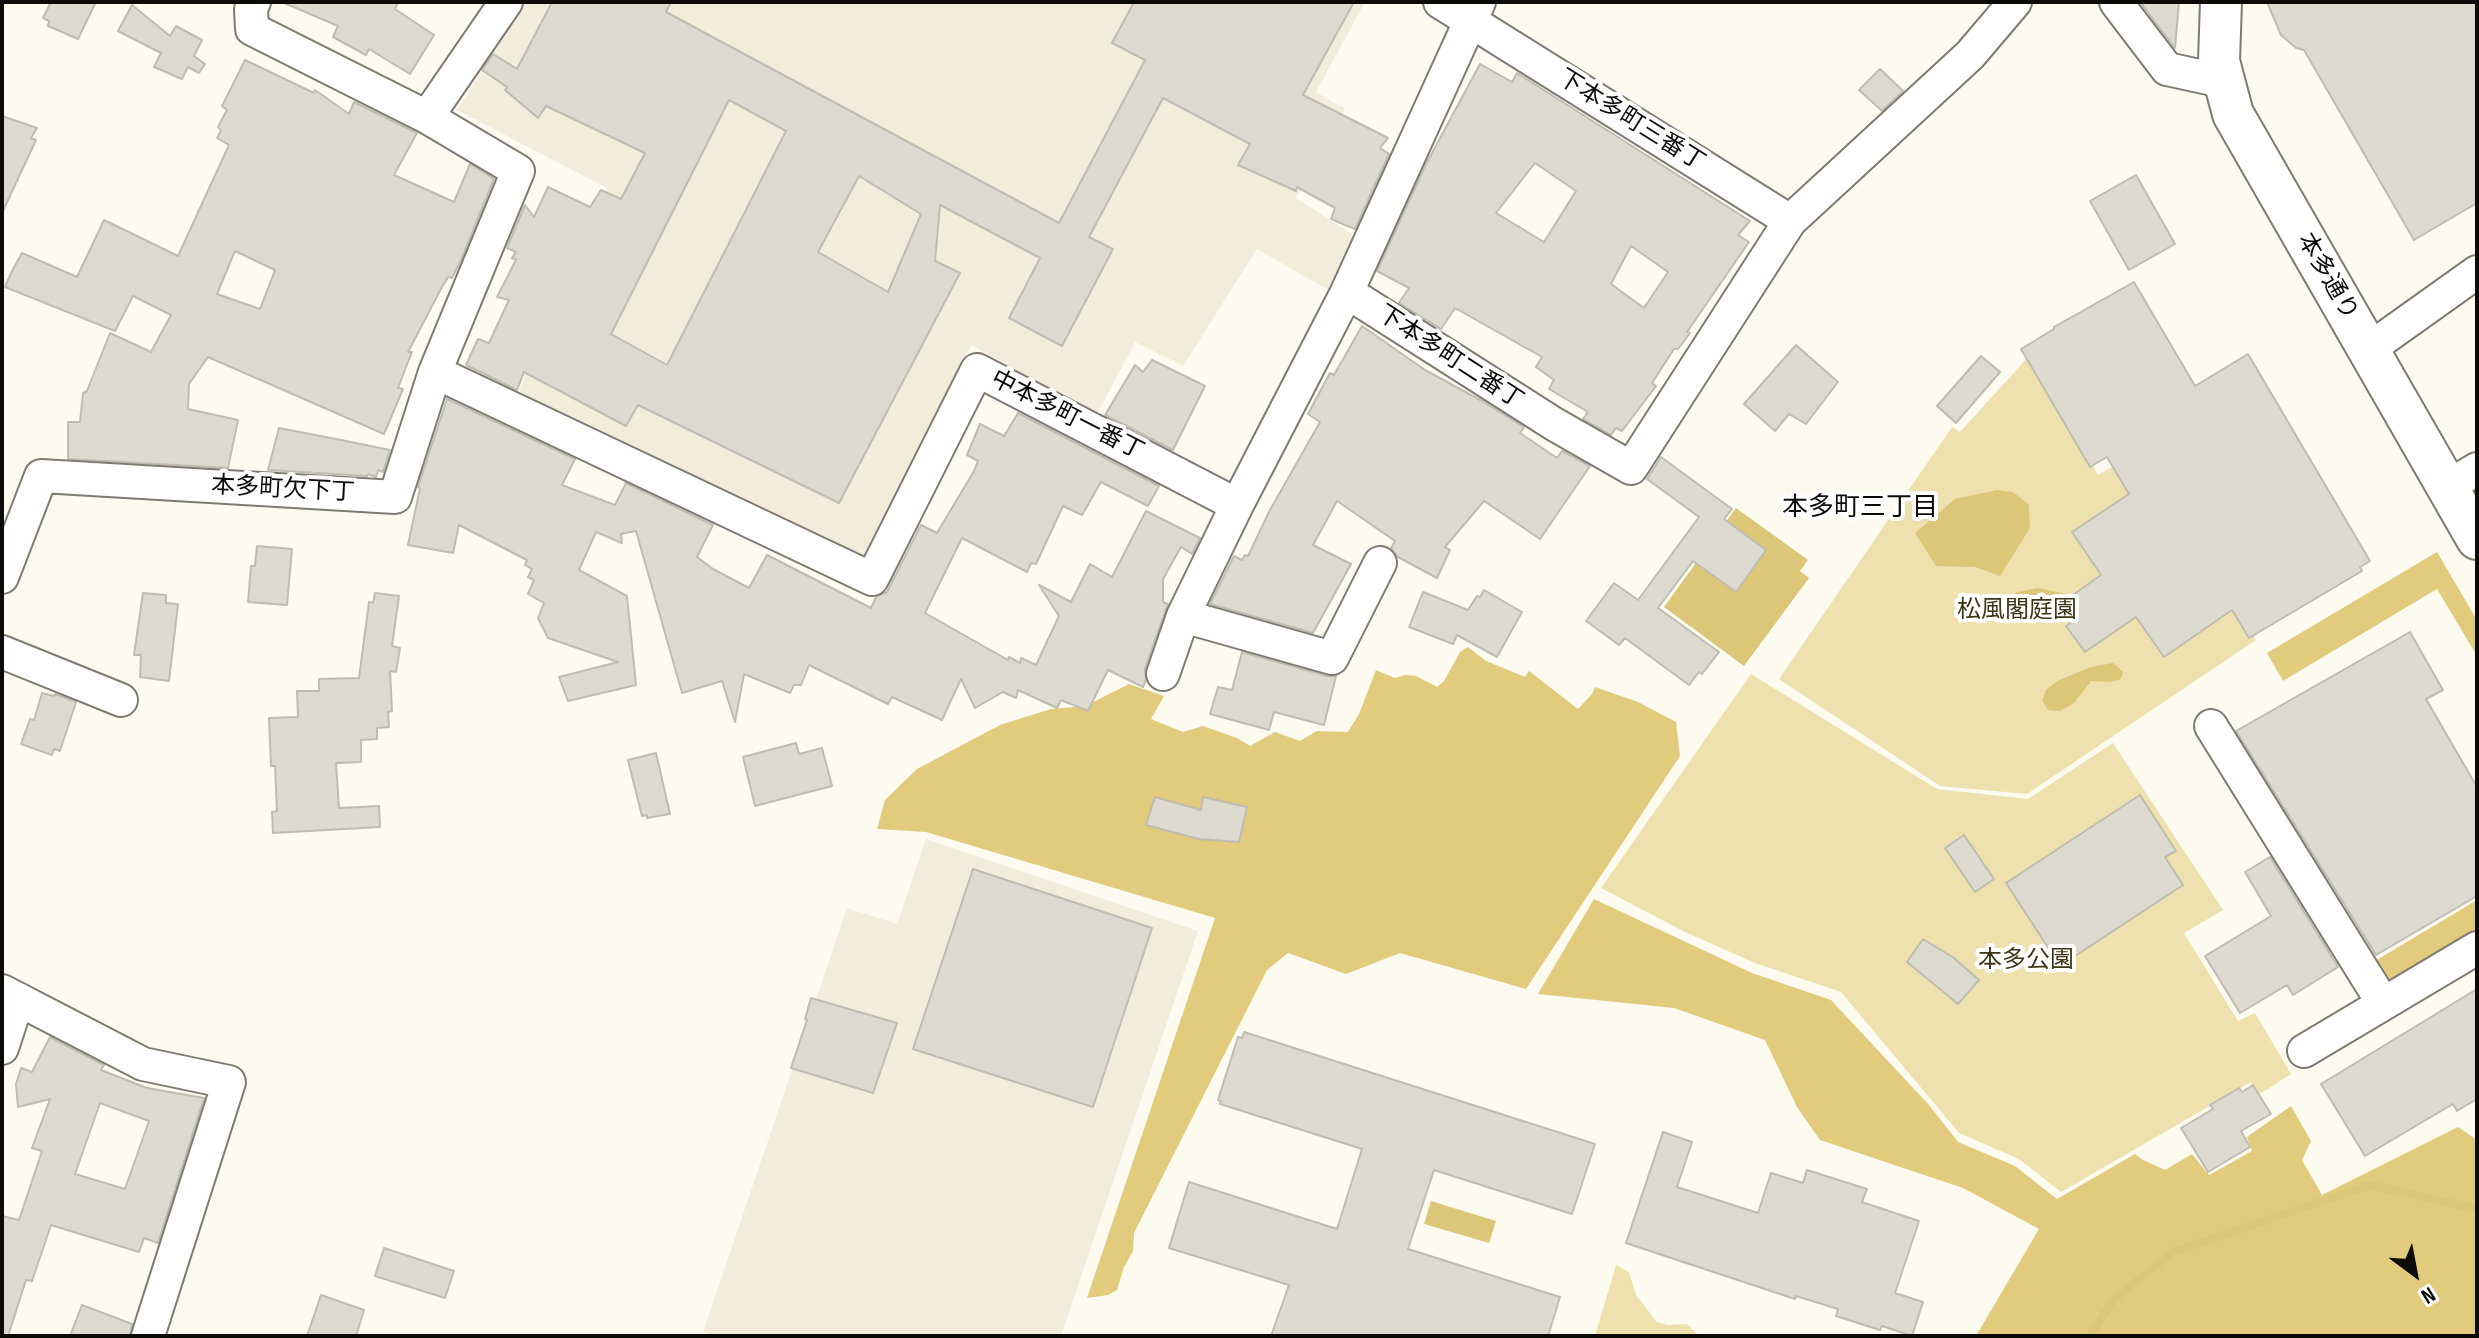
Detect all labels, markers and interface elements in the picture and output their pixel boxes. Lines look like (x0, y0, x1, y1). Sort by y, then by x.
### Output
street label: 下本多町三番丁 (1552, 64, 1710, 178)
street label: 本多通り (2291, 228, 2363, 326)
street label: 下本多町二番丁 (1372, 300, 1528, 416)
street label: 中本多町一番丁 (986, 365, 1148, 467)
street label: 本多町欠下丁 (210, 472, 356, 508)
district label: 本多町三丁目 (1782, 492, 1938, 524)
park label: 松風閣庭園 (1957, 597, 2077, 625)
park label: 本多公園 (1978, 947, 2074, 975)
north arrow (2375, 1234, 2455, 1314)
text: N (2416, 1280, 2440, 1309)

